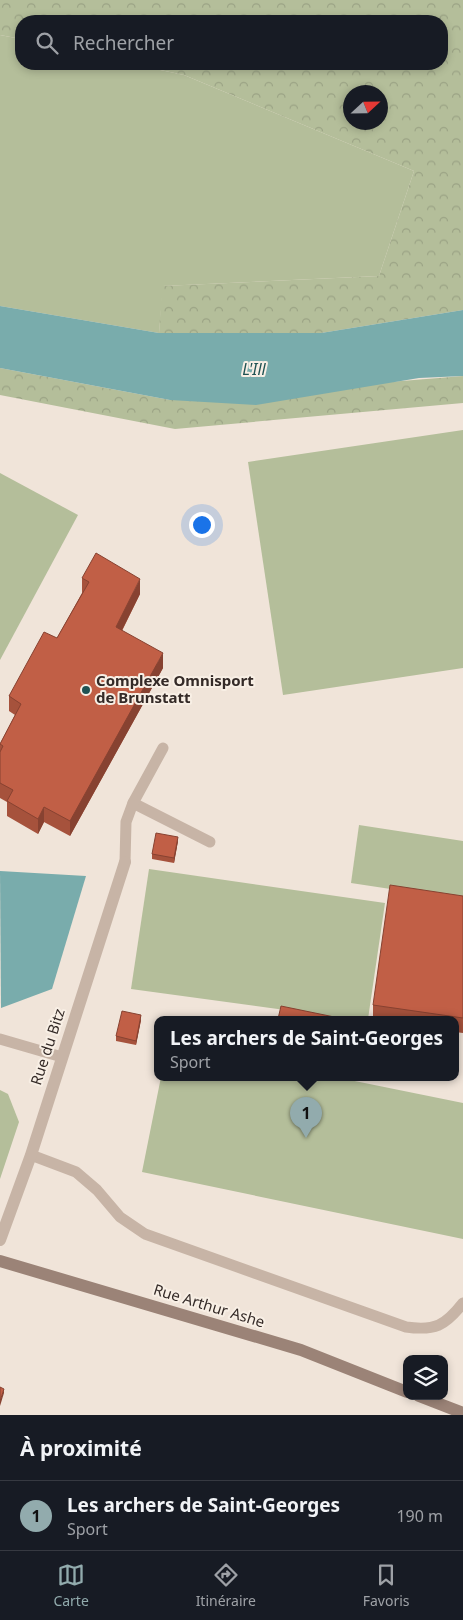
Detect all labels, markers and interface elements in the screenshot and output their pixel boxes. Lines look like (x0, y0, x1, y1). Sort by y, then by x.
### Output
search box (15, 15, 448, 70)
icon: search (33, 29, 61, 57)
text: Rechercher (73, 30, 174, 56)
north arrow (343, 85, 388, 130)
water label: L'Ill (242, 358, 267, 380)
your location (189, 512, 215, 538)
place label: Complexe Omnisport de Brunstatt (96, 670, 254, 707)
marker: Complexe Omnisport de Brunstatt (80, 684, 92, 696)
street label: Rue du Bitz (25, 1006, 69, 1088)
popup (154, 1016, 459, 1081)
text: Les archers de Saint-Georges (170, 1025, 443, 1051)
text: Sport (170, 1051, 211, 1073)
pin: 1 (290, 1097, 322, 1138)
street label: Rue Arthur Ashe (151, 1279, 267, 1331)
map controls (403, 1355, 448, 1400)
button: layers (403, 1355, 448, 1400)
text: À proximité (20, 1434, 142, 1462)
text: Les archers de Saint-Georges (67, 1492, 340, 1518)
text: 1 (31, 1505, 41, 1527)
text: 190 m (396, 1505, 443, 1527)
text: Sport (67, 1518, 108, 1540)
tab: Carte (53, 1561, 89, 1610)
tab: Itinéraire (196, 1561, 256, 1610)
tab: Favoris (363, 1561, 410, 1610)

